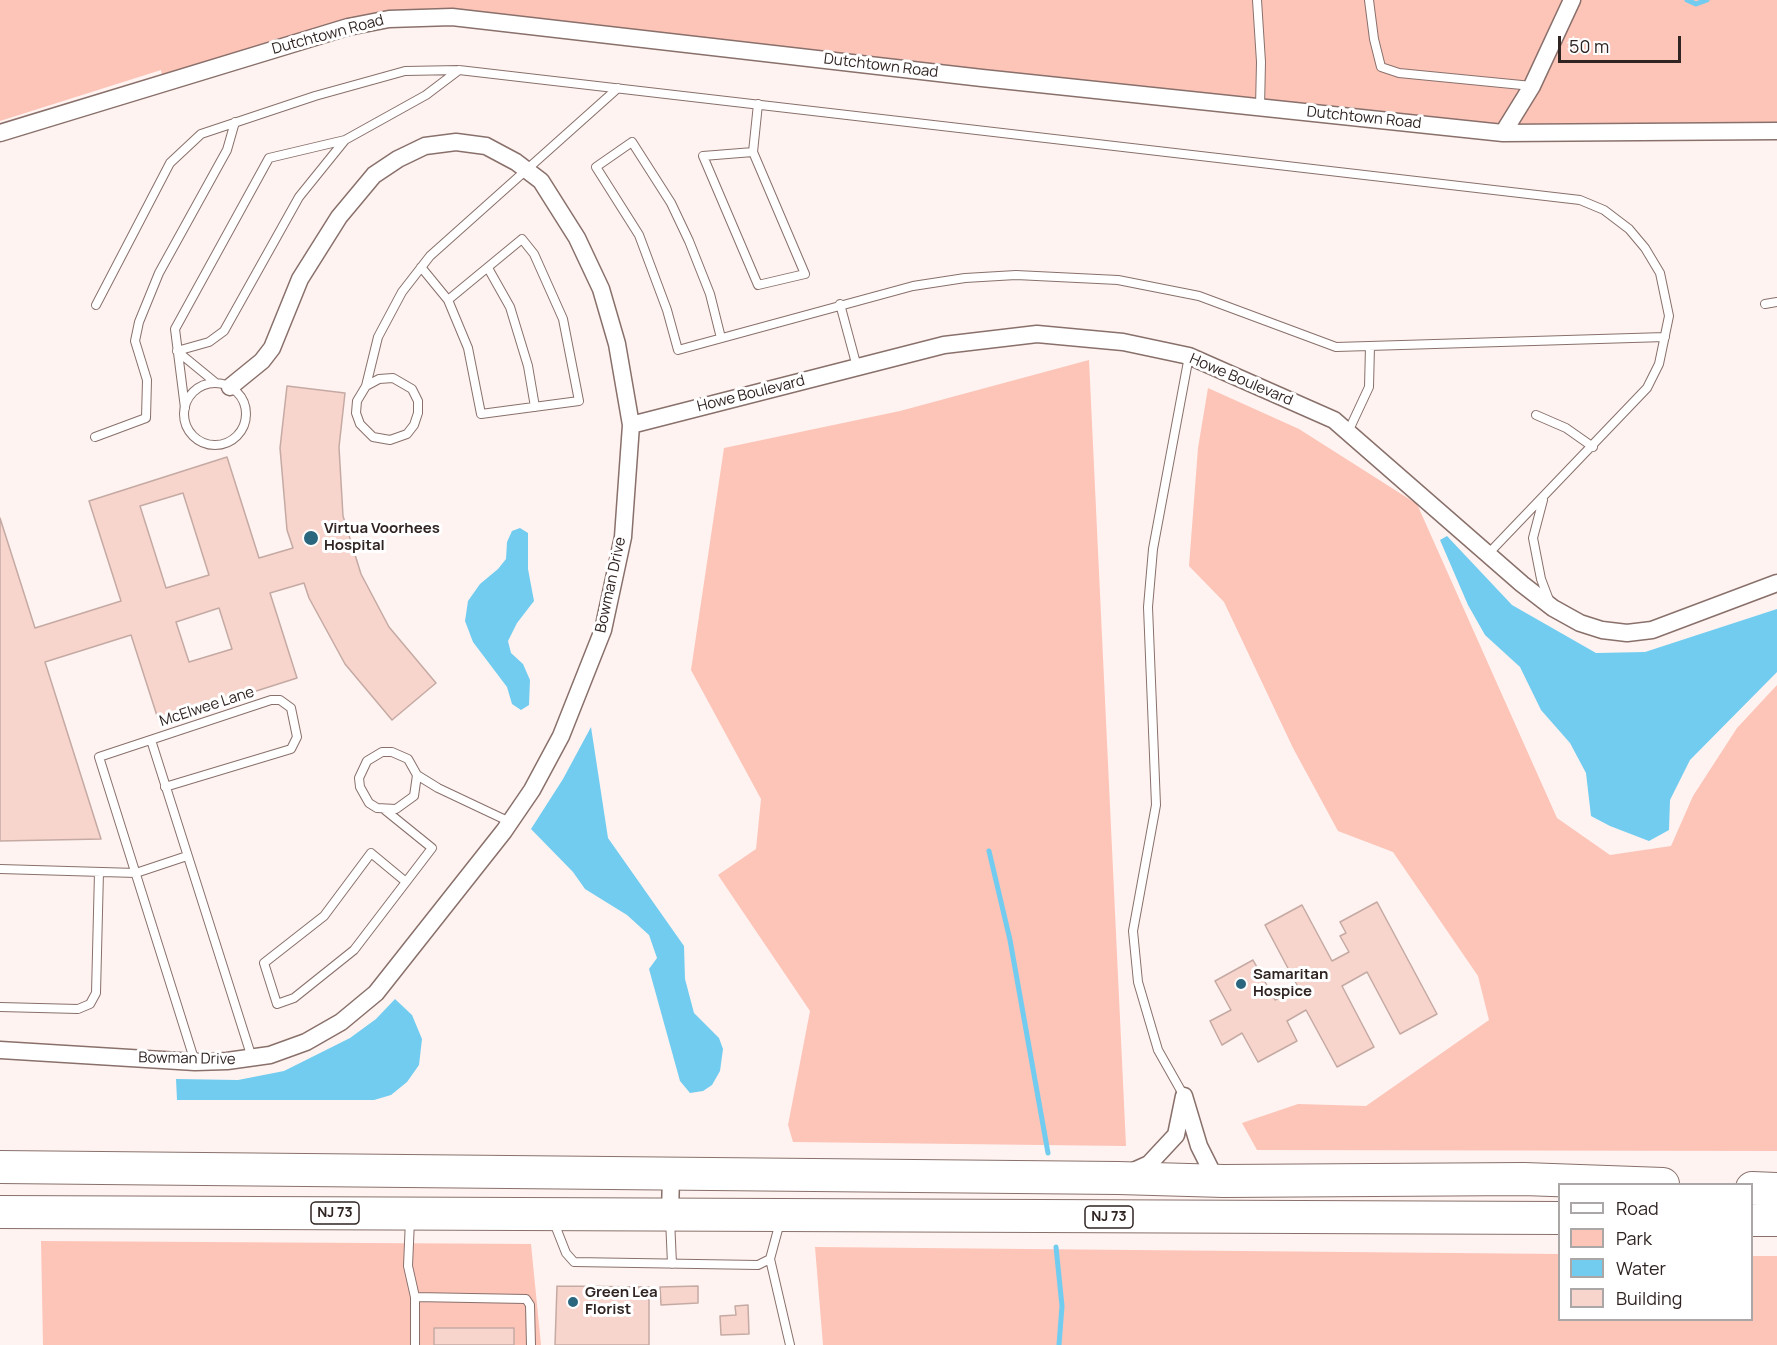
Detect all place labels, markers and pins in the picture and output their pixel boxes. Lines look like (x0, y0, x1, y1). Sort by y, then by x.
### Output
place label: Virtua Voorhees Hospital (324, 520, 440, 555)
marker: Virtua Voorhees Hospital (302, 529, 320, 547)
place label: Samaritan Hospice (1253, 966, 1328, 1001)
marker: Samaritan Hospice (1234, 977, 1248, 991)
place label: Green Lea Florist (585, 1284, 658, 1319)
marker: Green Lea Florist (566, 1295, 580, 1309)

